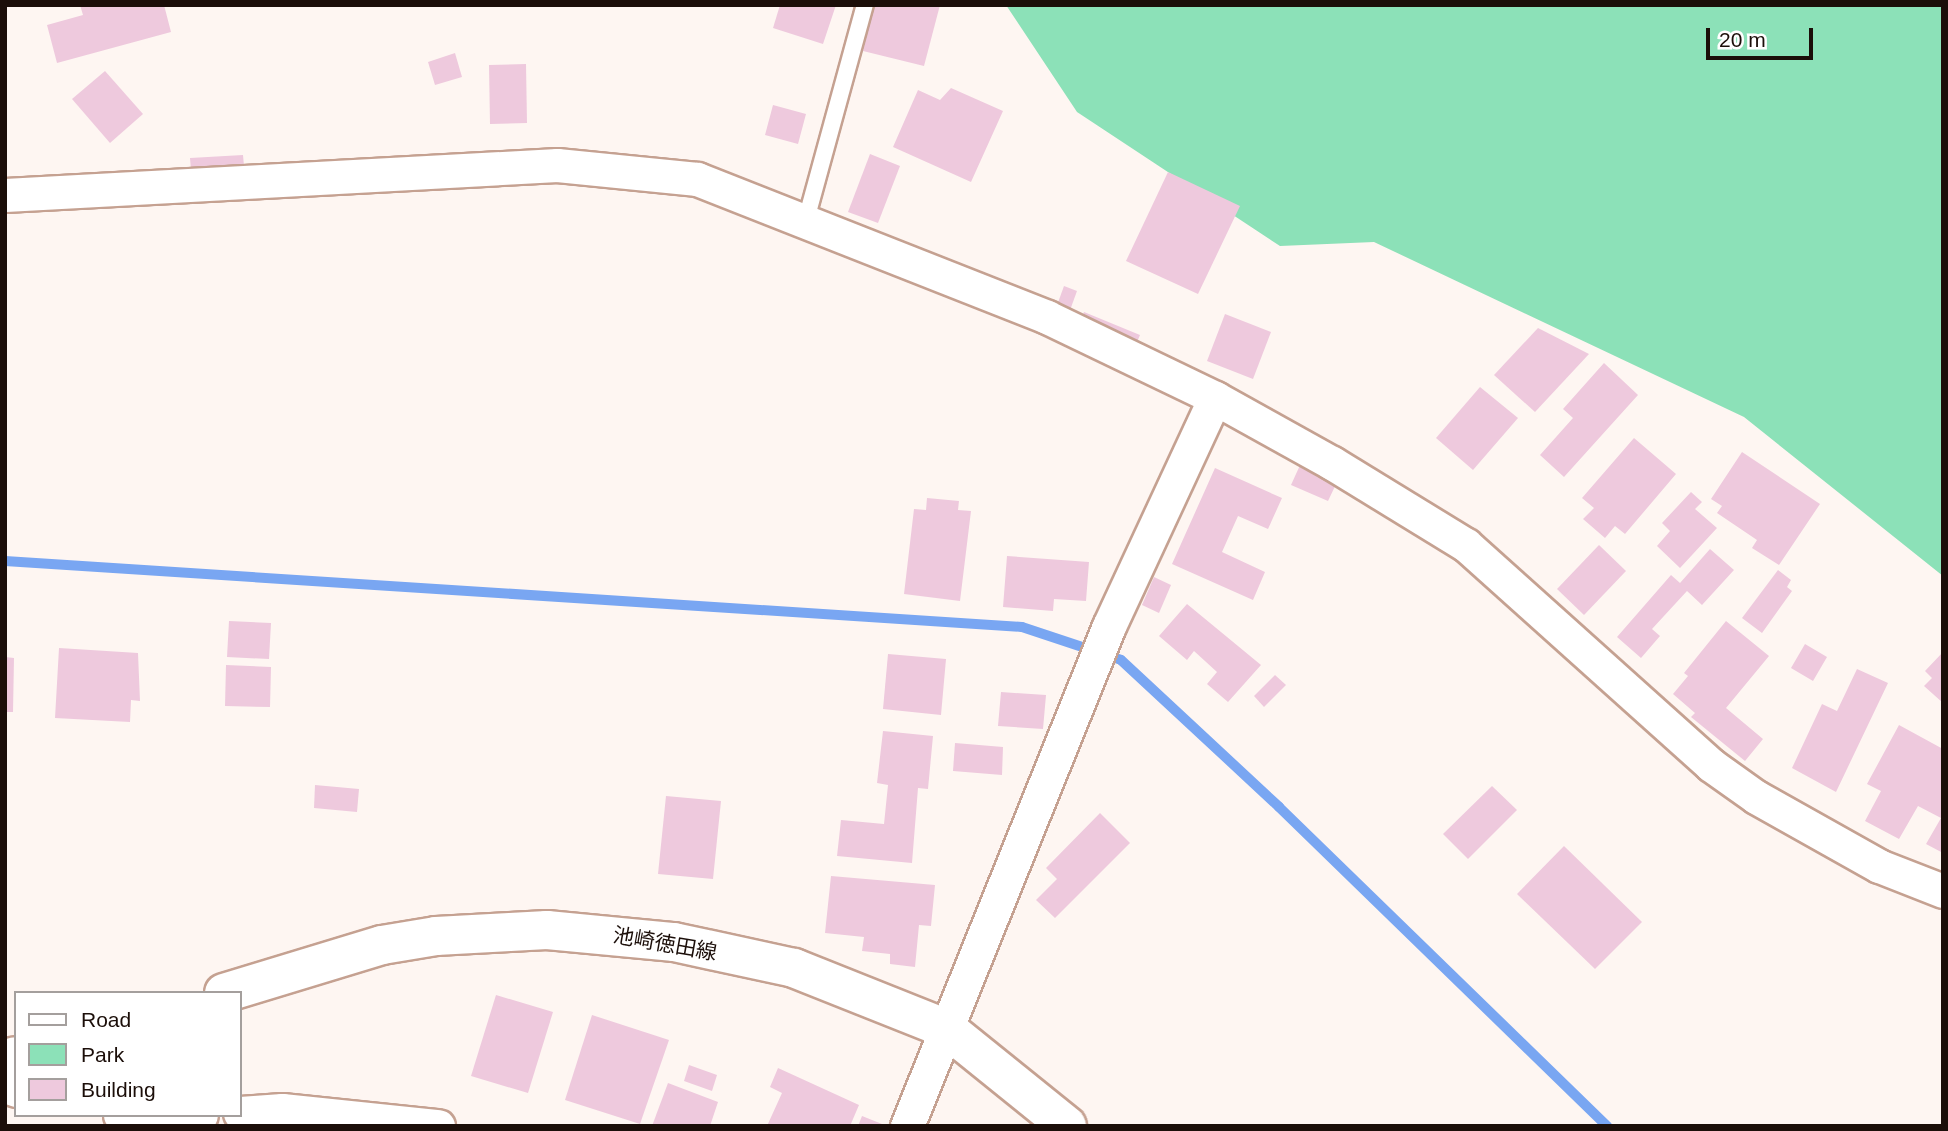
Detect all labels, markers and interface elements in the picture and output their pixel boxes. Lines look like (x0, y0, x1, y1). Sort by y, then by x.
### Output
scale bar (1710, 14, 1817, 58)
text: 20 m (1719, 28, 1766, 51)
street label: 池崎徳田線 (611, 922, 719, 966)
legend (14, 991, 242, 1117)
text: Road (81, 1008, 131, 1031)
text: Park (81, 1043, 124, 1066)
text: Building (81, 1078, 156, 1101)

